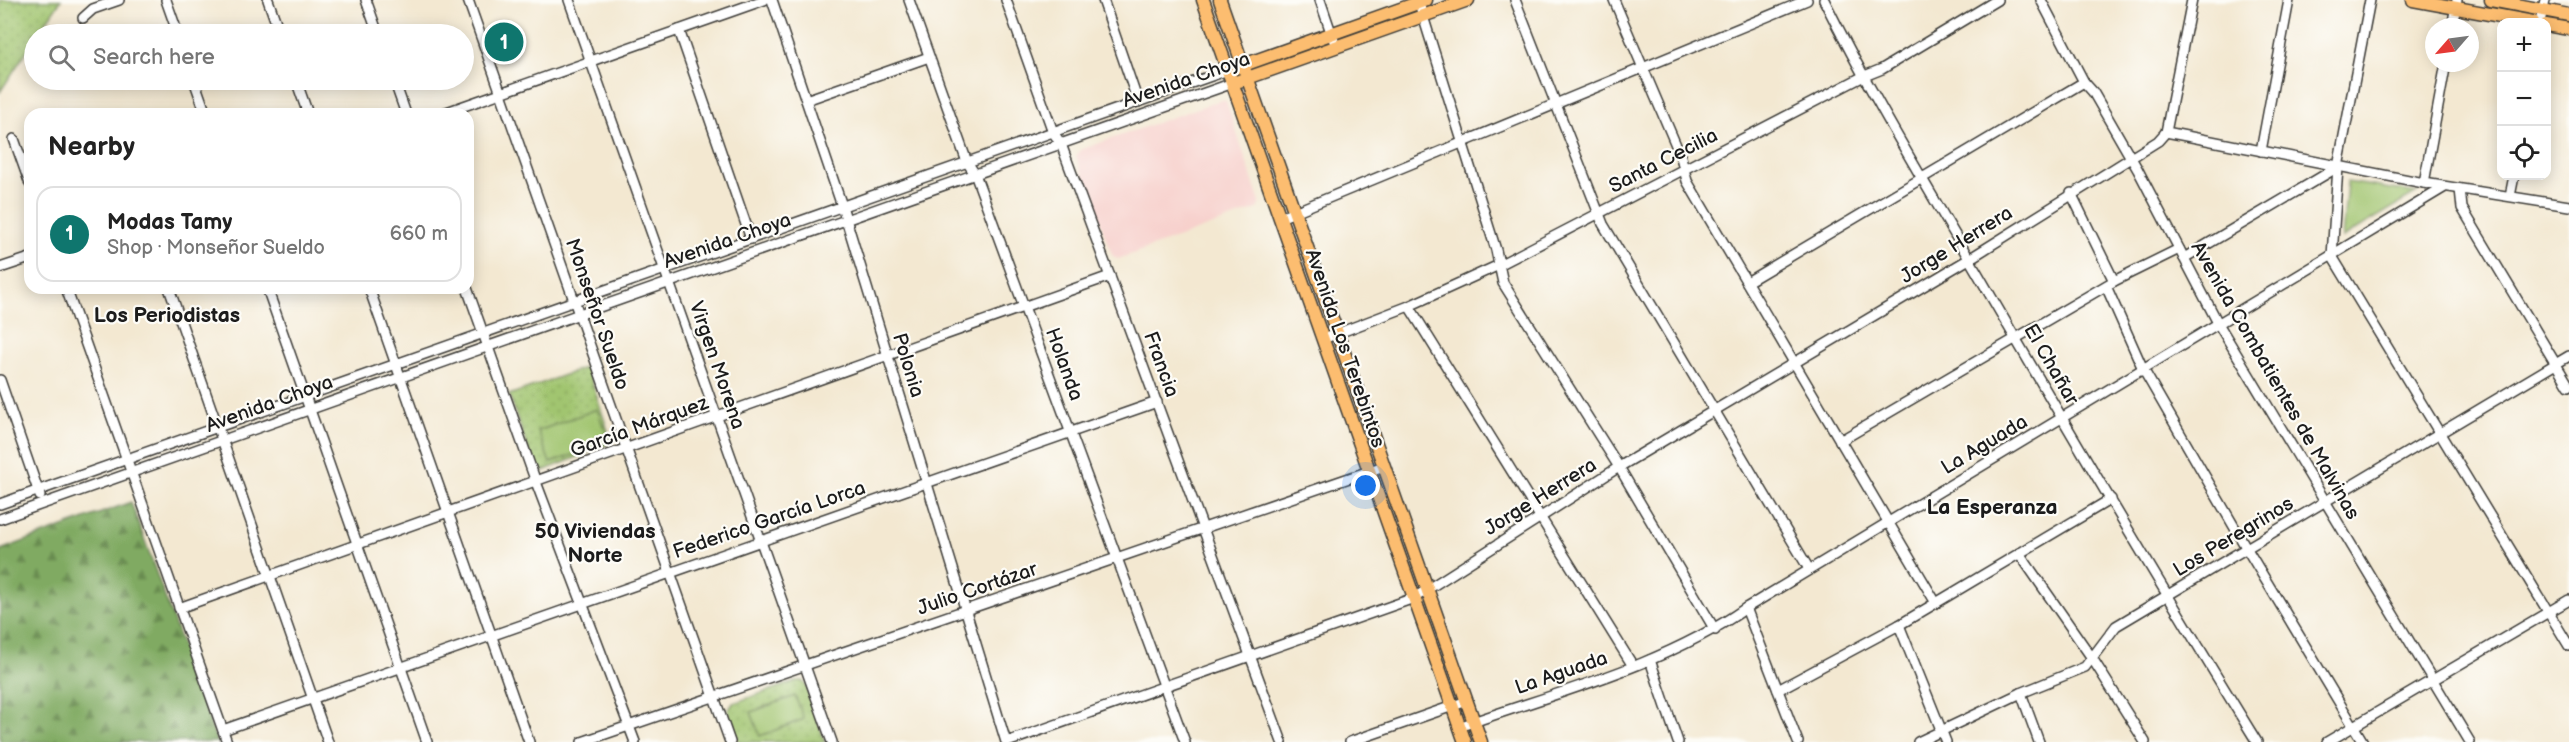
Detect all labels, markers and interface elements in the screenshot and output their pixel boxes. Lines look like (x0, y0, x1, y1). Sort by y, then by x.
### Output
north arrow (2425, 18, 2479, 72)
map controls (2497, 18, 2551, 180)
button: + (2497, 18, 2551, 72)
pin: 1 (484, 20, 524, 64)
search box (24, 24, 474, 90)
icon: search (45, 41, 78, 74)
text: Search here (93, 44, 215, 71)
street label: Avenida Choya (1119, 47, 1253, 113)
button: − (2497, 72, 2551, 126)
street label: Santa Cecilia (1605, 123, 1722, 199)
button: locate (2497, 126, 2551, 180)
text: Nearby (48, 132, 135, 163)
street label: Jorge Herrera (1896, 201, 2017, 289)
street label: Avenida Choya (660, 208, 794, 274)
text: Modas Tamy (107, 209, 232, 236)
text: 1 (65, 222, 74, 246)
text: 660 m (390, 222, 448, 246)
street label: Monseñor Sueldo (560, 235, 634, 393)
text: Shop · Monseñor Sueldo (107, 236, 325, 260)
street label: Avenida Combatientes de Malvinas (2185, 237, 2365, 524)
street label: Avenida Los Terebintos (1300, 246, 1390, 451)
street label: Virgen Morena (684, 298, 750, 433)
district label: Los Periodistas (94, 303, 240, 328)
street label: El Chañar (2018, 320, 2084, 410)
street label: Holanda (1040, 325, 1088, 404)
street label: Francia (1138, 328, 1184, 400)
street label: Polonia (887, 330, 929, 400)
street label: Avenida Choya (203, 370, 336, 438)
street label: García Márquez (567, 391, 712, 463)
street label: La Aguada (1937, 410, 2032, 480)
street label: Jorge Herrera (1480, 453, 1601, 541)
your location (1351, 471, 1380, 500)
street label: Federico García Lorca (670, 476, 869, 564)
street label: Los Peregrinos (2169, 492, 2298, 582)
district label: La Esperanza (1926, 495, 2058, 520)
district label: 50 Viviendas Norte (534, 519, 656, 568)
street label: Julio Cortázar (914, 557, 1041, 621)
street label: La Aguada (1512, 646, 1611, 700)

